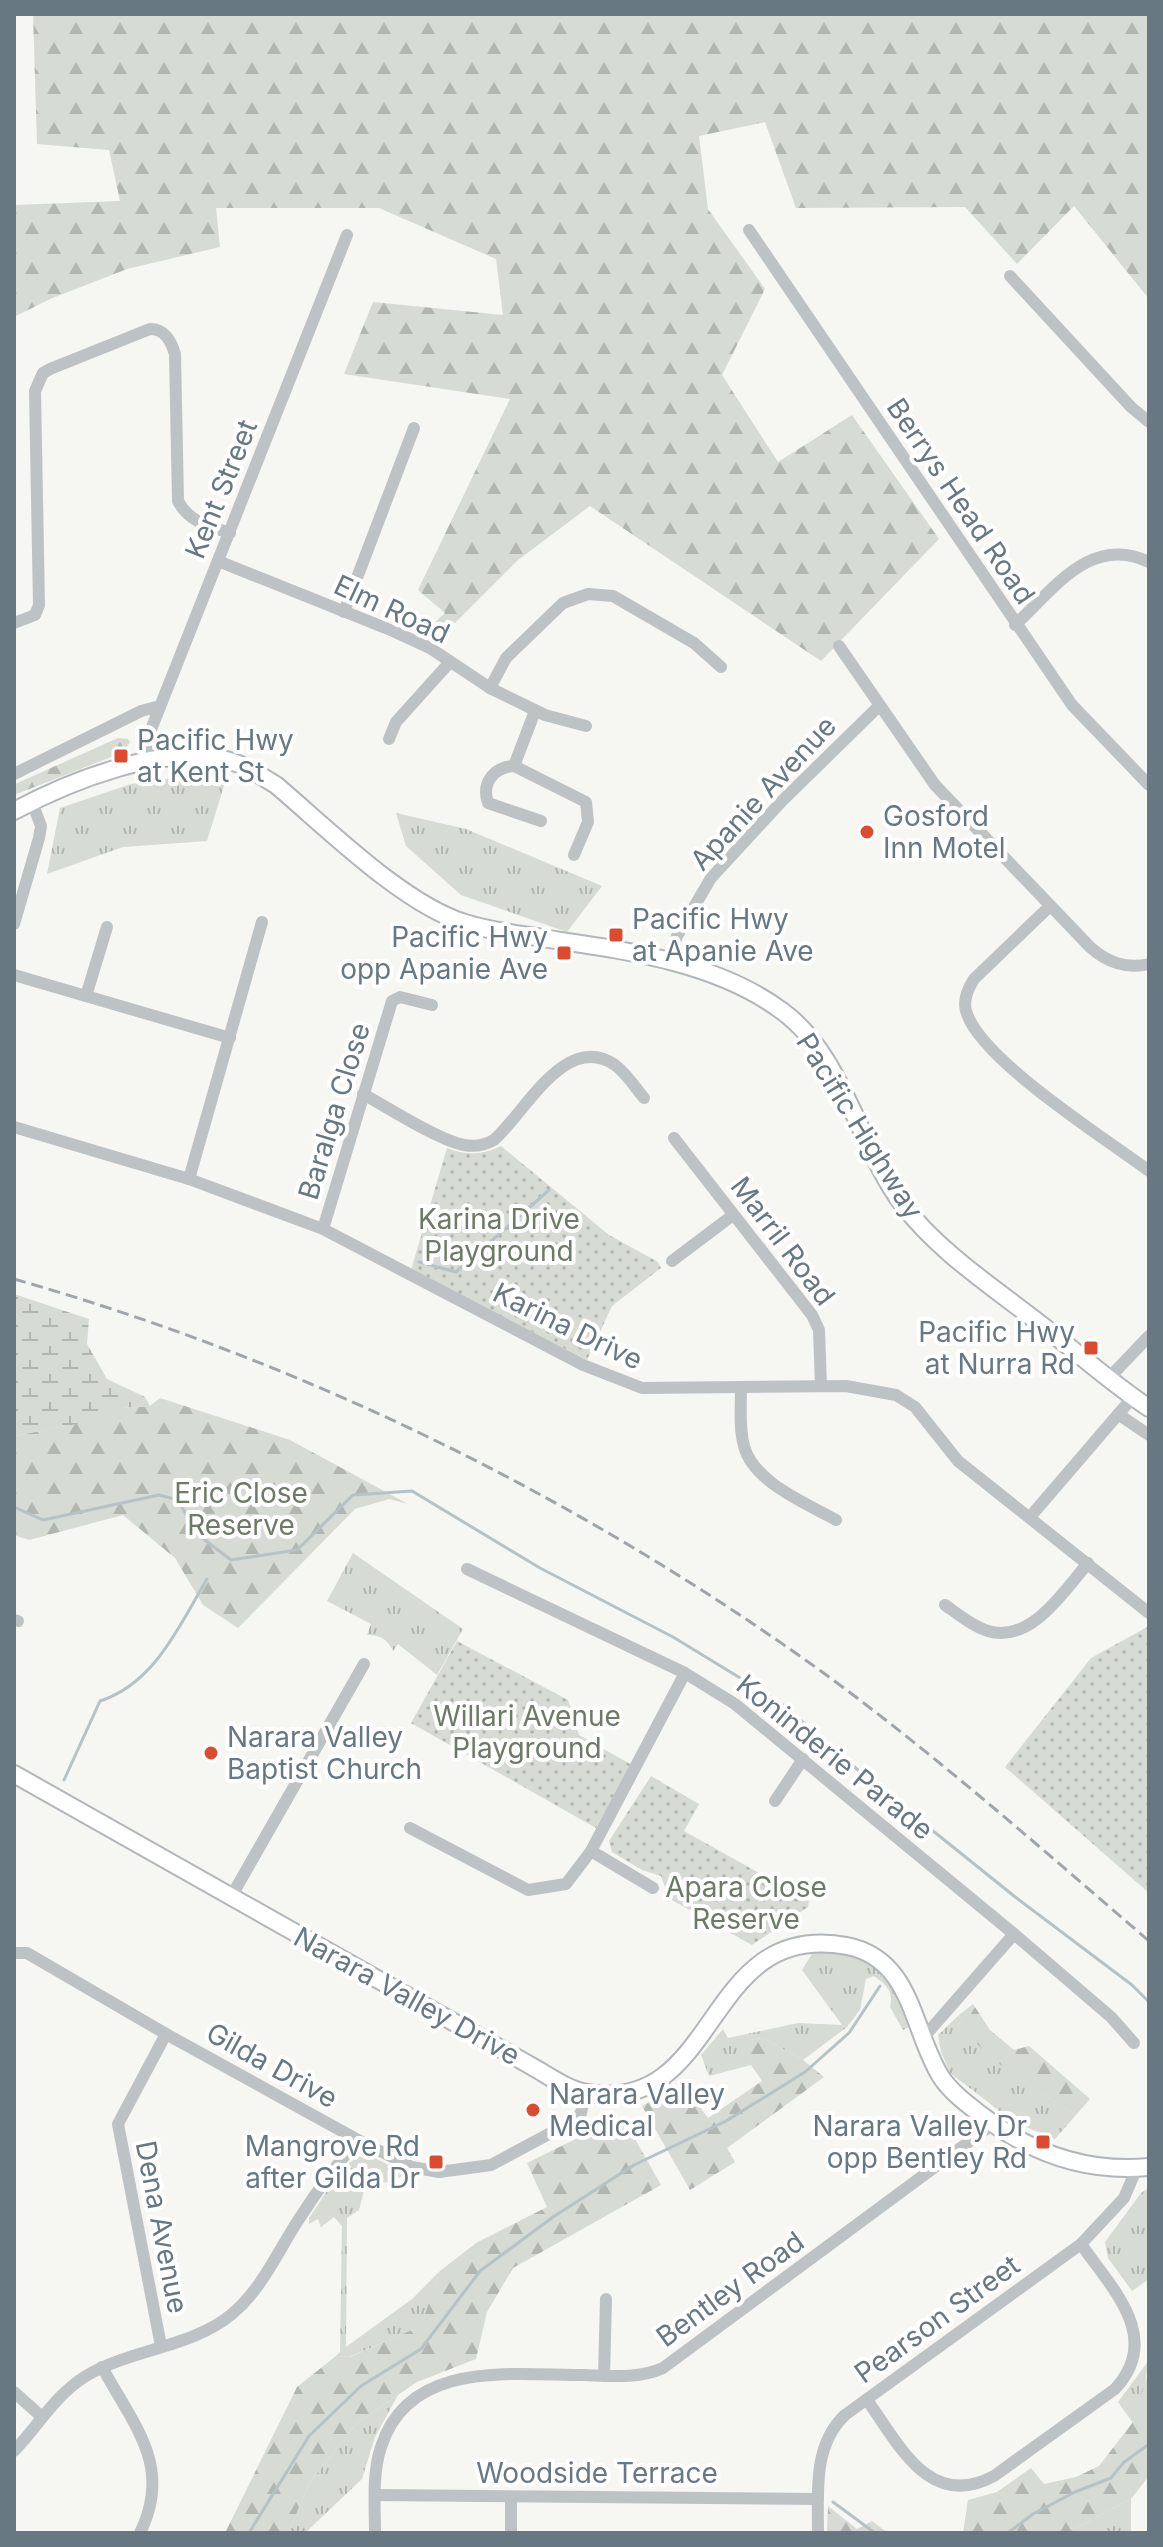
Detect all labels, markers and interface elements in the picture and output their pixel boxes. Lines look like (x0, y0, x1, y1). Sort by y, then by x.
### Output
street label: Berrys Head Road (880, 392, 1042, 610)
street label: Kent Street (178, 415, 264, 563)
street label: Elm Road (329, 567, 455, 651)
street label: Apanie Avenue (683, 709, 843, 877)
place label: Pacific Hwy at Kent St (137, 723, 294, 789)
marker: Pacific Hwy at Kent St (112, 747, 130, 765)
place label: Gosford Inn Motel (883, 799, 1006, 865)
marker: Gosford Inn Motel (858, 823, 876, 841)
place label: Pacific Hwy at Apanie Ave (632, 902, 814, 968)
place label: Pacific Hwy opp Apanie Ave (340, 920, 548, 986)
marker: Pacific Hwy at Apanie Ave (607, 926, 625, 944)
marker: Pacific Hwy opp Apanie Ave (555, 944, 573, 962)
street label: Baralga Close (291, 1019, 377, 1203)
street label: Pacific Highway (789, 1027, 931, 1225)
street label: Marril Road (724, 1170, 842, 1312)
park label: Karina Drive Playground (418, 1202, 580, 1268)
street label: Karina Drive (488, 1275, 648, 1377)
place label: Pacific Hwy at Nurra Rd (918, 1315, 1075, 1381)
marker: Pacific Hwy at Nurra Rd (1082, 1339, 1100, 1357)
park label: Eric Close Reserve (174, 1476, 308, 1542)
street label: Koninderie Parade (730, 1667, 940, 1847)
park label: Willari Avenue Playground (433, 1699, 621, 1765)
place label: Narara Valley Baptist Church (227, 1720, 422, 1786)
marker: Narara Valley Baptist Church (202, 1744, 220, 1762)
park label: Apara Close Reserve (665, 1870, 827, 1936)
street label: Narara Valley Drive (288, 1920, 526, 2072)
street label: Gilda Drive (200, 2015, 344, 2115)
place label: Narara Valley Medical (549, 2077, 725, 2143)
marker: Narara Valley Medical (524, 2101, 542, 2119)
place label: Narara Valley Dr opp Bentley Rd (812, 2109, 1027, 2175)
place label: Mangrove Rd after Gilda Dr (245, 2129, 420, 2195)
marker: Narara Valley Dr opp Bentley Rd (1034, 2133, 1052, 2151)
street label: Dena Avenue (129, 2138, 195, 2316)
marker: Mangrove Rd after Gilda Dr (427, 2153, 445, 2171)
street label: Bentley Road (650, 2224, 810, 2354)
street label: Pearson Street (848, 2248, 1026, 2390)
street label: Woodside Terrace (476, 2456, 718, 2490)

